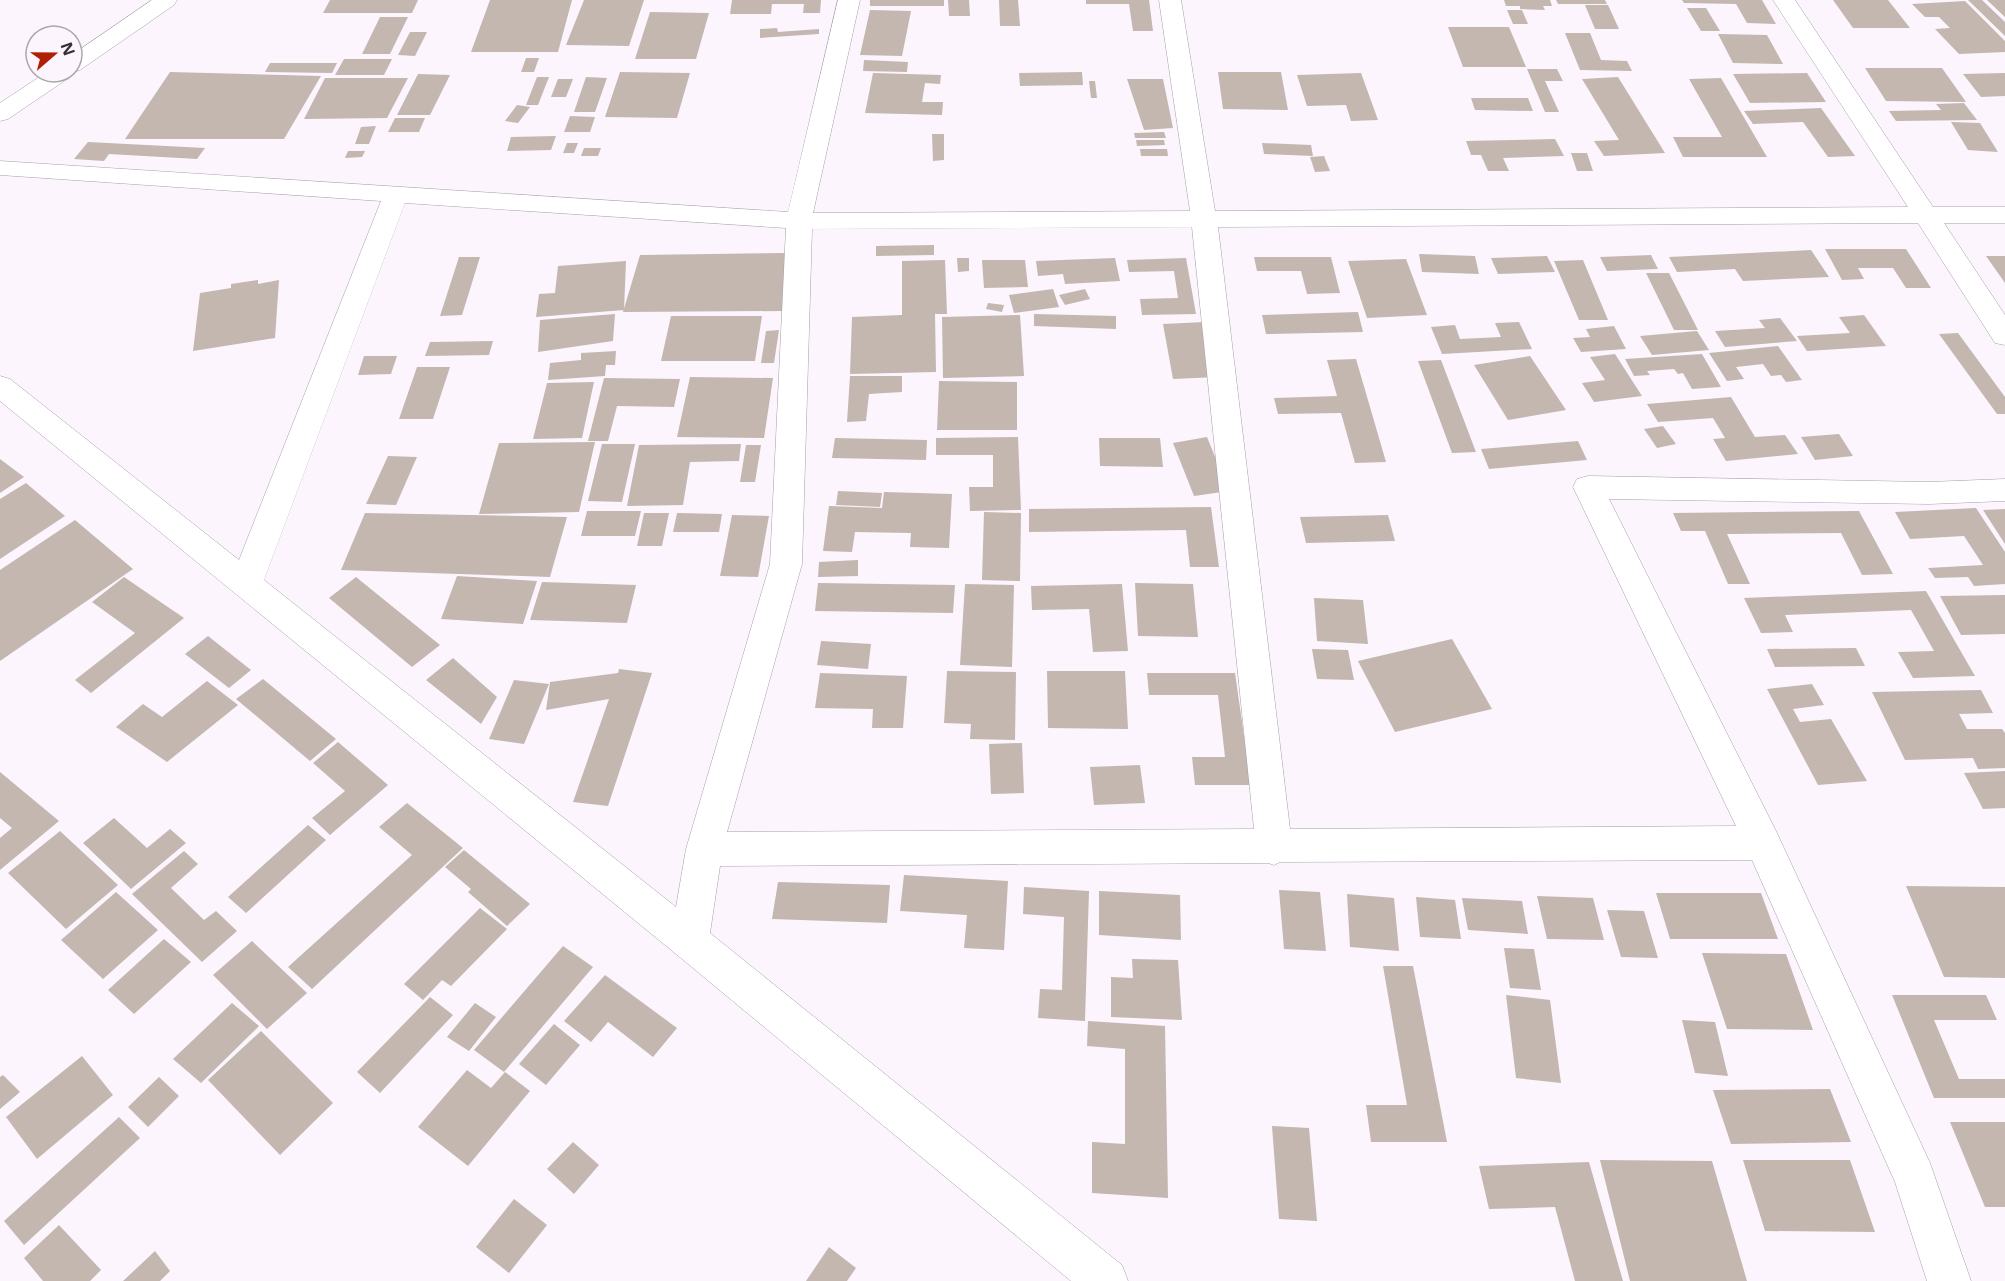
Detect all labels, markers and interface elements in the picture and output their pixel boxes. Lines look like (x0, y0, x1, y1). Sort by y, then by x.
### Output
north arrow (24, 24, 84, 84)
text: N (56, 39, 81, 59)

